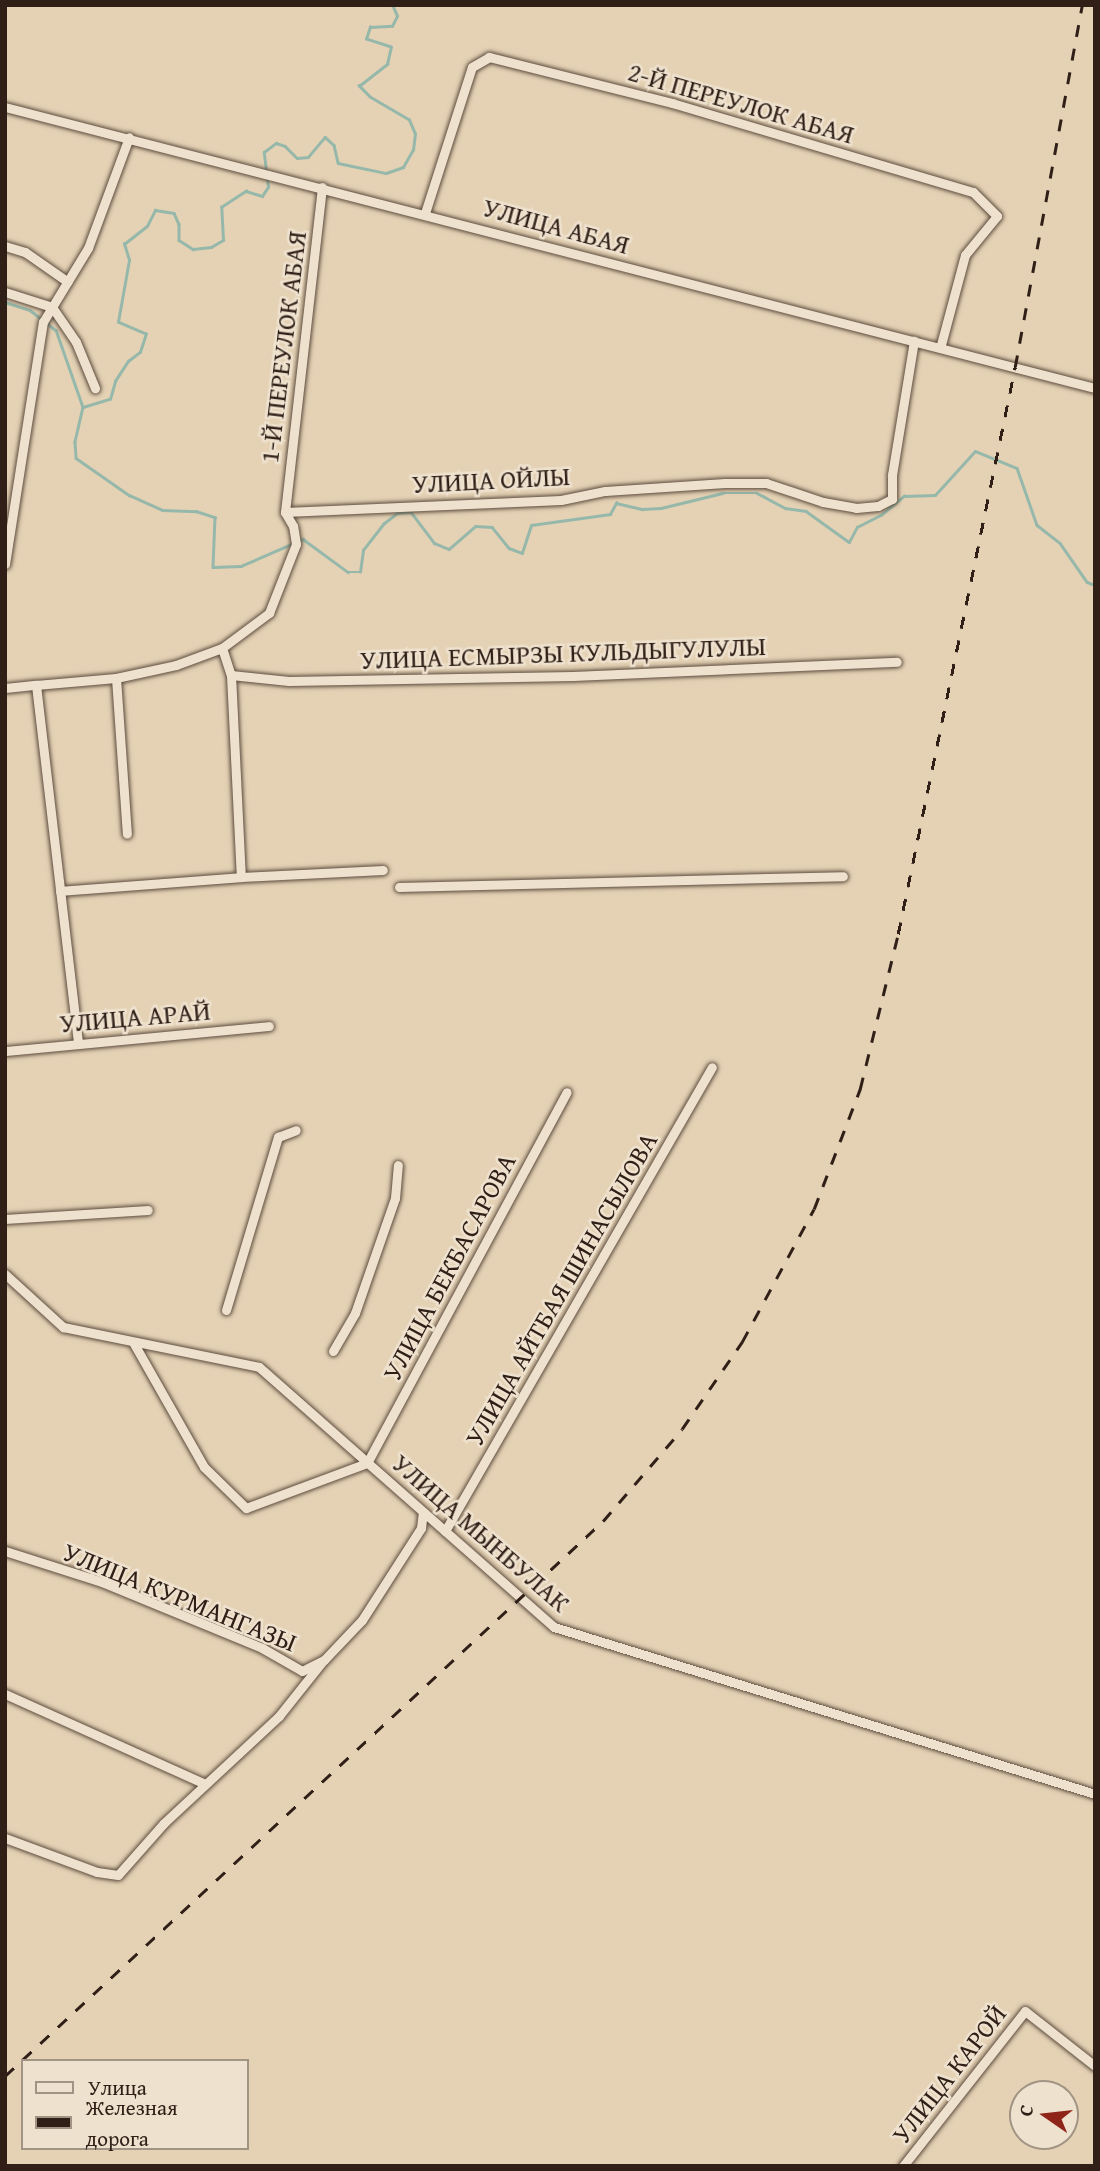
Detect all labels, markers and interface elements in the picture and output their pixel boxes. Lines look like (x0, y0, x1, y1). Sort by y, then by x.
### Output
street label: 2-Й ПЕРЕУЛОК АБАЯ (625, 56, 857, 150)
street label: УЛИЦА АБАЯ (480, 192, 632, 260)
street label: 1-Й ПЕРЕУЛОК АБАЯ (253, 229, 313, 465)
street label: УЛИЦА ОЙЛЫ (411, 460, 571, 500)
street label: УЛИЦА ЕСМЫРЗЫ КУЛЬДЫГУЛУЛЫ (360, 630, 766, 676)
street label: УЛИЦА АРАЙ (58, 995, 212, 1039)
street label: УЛИЦА АЙТБАЯ ШИНАСЫЛОВА (458, 1127, 664, 1451)
street label: УЛИЦА БЕКБАСАРОВА (376, 1148, 522, 1386)
street label: УЛИЦА МЫНБУЛАК (386, 1448, 576, 1618)
street label: УЛИЦА КУРМАНГАЗЫ (59, 1536, 301, 1658)
street label: УЛИЦА КАРОЙ (885, 1999, 1013, 2149)
legend (21, 2059, 248, 2150)
text: Улица (88, 2072, 147, 2103)
north arrow (1009, 2080, 1079, 2150)
text: Железная дорога (86, 2092, 178, 2154)
text: С (1011, 2102, 1040, 2119)

